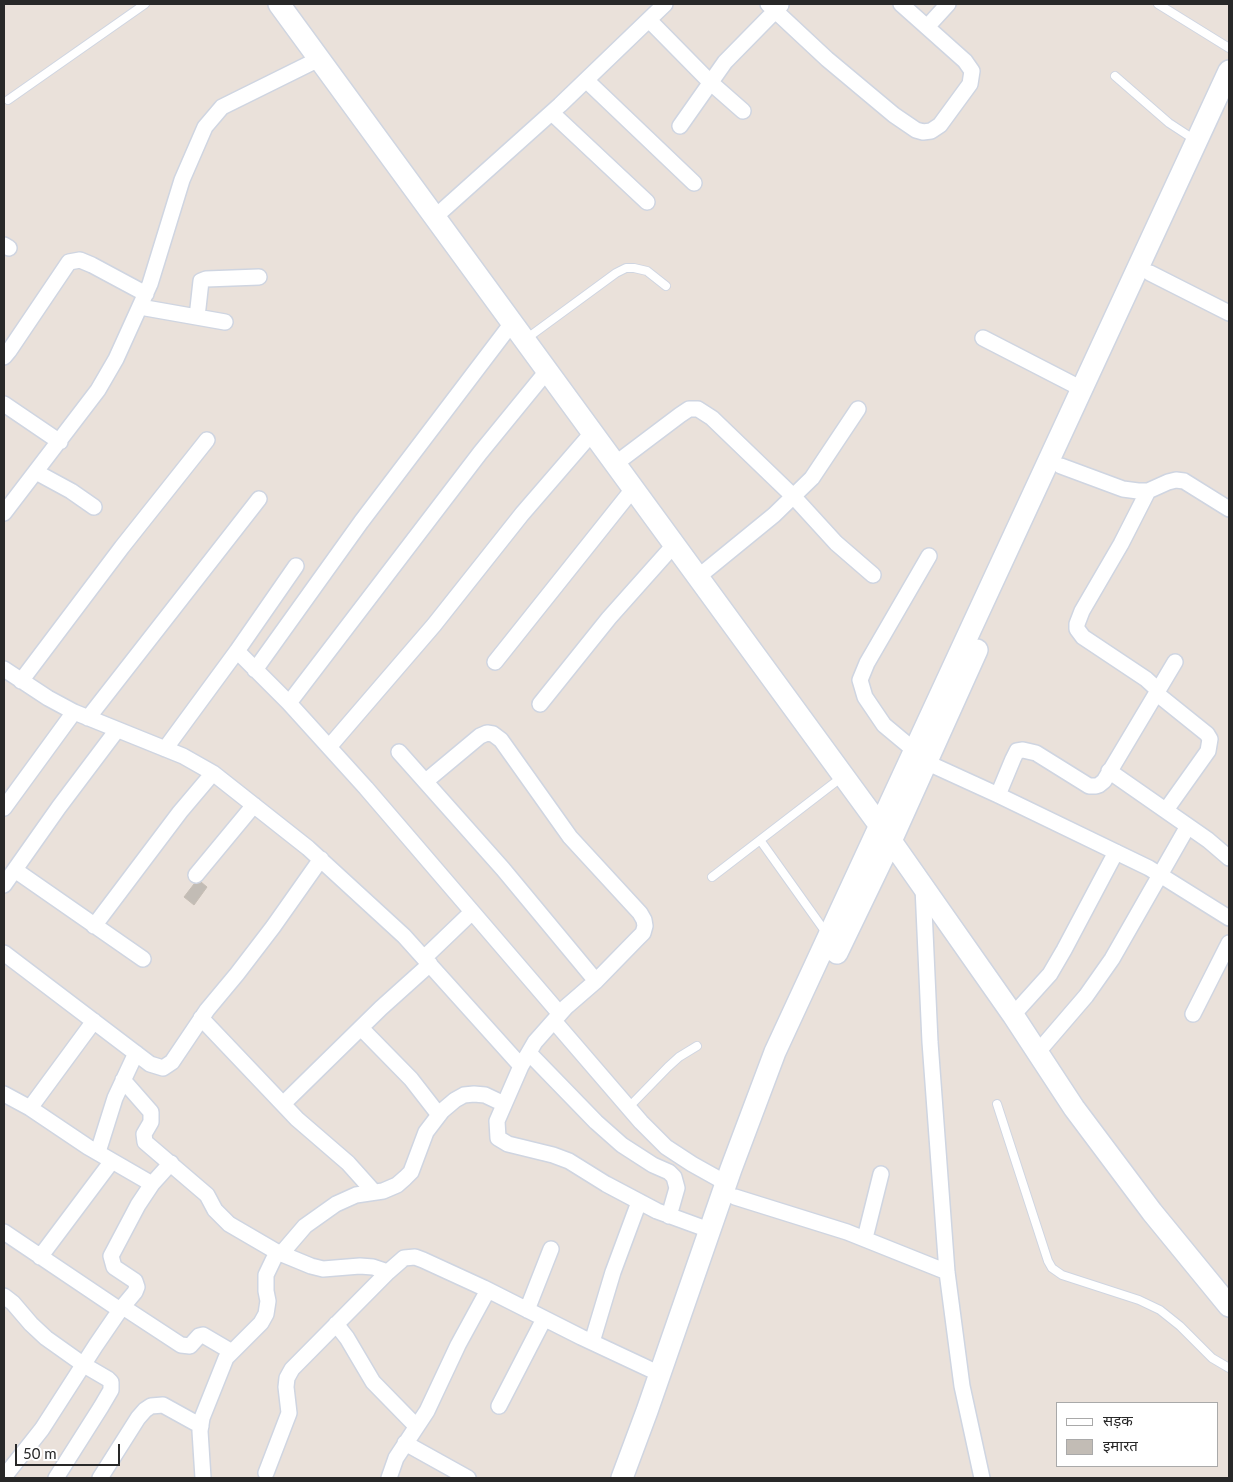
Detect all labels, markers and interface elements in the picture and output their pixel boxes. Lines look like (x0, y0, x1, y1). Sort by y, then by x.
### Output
legend (1056, 1402, 1218, 1467)
text: सड़क (1103, 1411, 1133, 1429)
scale bar (18, 1434, 122, 1466)
text: इमारत (1103, 1436, 1138, 1454)
text: 50 m (23, 1444, 57, 1462)

